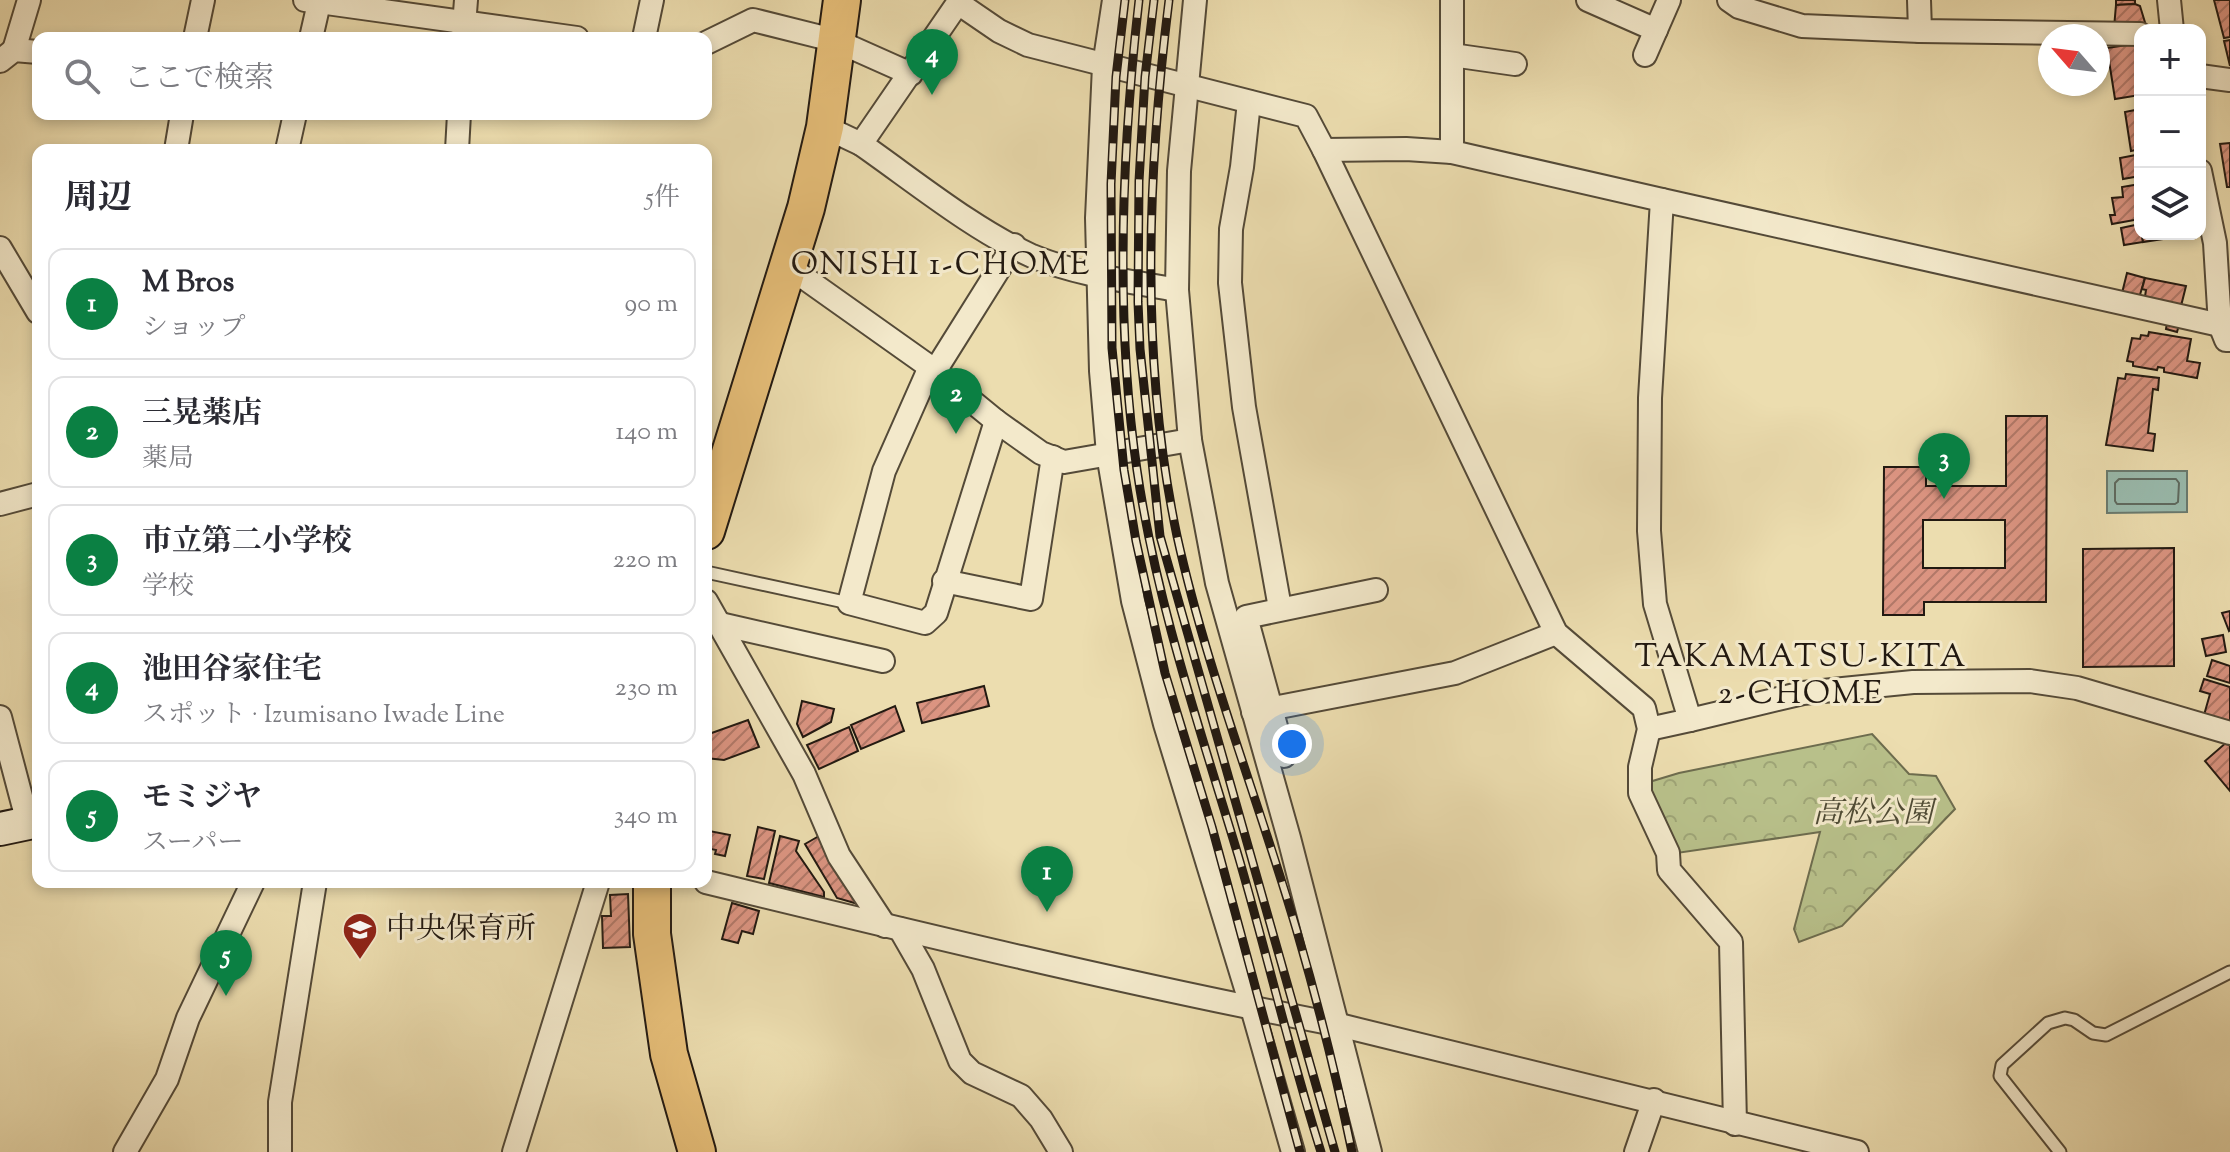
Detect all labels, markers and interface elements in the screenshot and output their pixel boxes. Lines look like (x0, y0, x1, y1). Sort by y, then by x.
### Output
north arrow (2038, 24, 2110, 96)
map controls (2134, 24, 2206, 240)
button: + (2134, 24, 2206, 96)
pin: 4 (906, 29, 958, 95)
search box (32, 32, 712, 120)
icon: search (60, 54, 104, 98)
text: ここで検索 (124, 58, 274, 101)
button: − (2134, 96, 2206, 168)
button: layers (2134, 168, 2206, 240)
text: 周辺 (64, 175, 132, 224)
text: 5件 (645, 180, 680, 217)
district label: ONISHI 1-CHOME (791, 243, 1091, 289)
text: M Bros (142, 262, 234, 305)
text: 1 (88, 286, 96, 323)
text: 90 m (625, 286, 678, 323)
text: ショップ (142, 310, 245, 347)
pin: 2 (930, 368, 982, 434)
text: 三晃薬店 (142, 393, 262, 436)
text: 2 (86, 414, 98, 451)
text: 140 m (615, 414, 678, 451)
pin: 3 (1918, 433, 1970, 499)
text: 薬局 (142, 441, 194, 478)
text: 市立第二小学校 (142, 521, 352, 564)
text: 3 (87, 542, 97, 579)
text: 220 m (613, 542, 678, 579)
text: 学校 (142, 569, 194, 606)
district label: TAKAMATSU-KITA 2-CHOME (1635, 635, 1967, 718)
text: 池田谷家住宅 (142, 649, 322, 692)
text: 4 (85, 670, 99, 707)
text: 230 m (615, 670, 678, 707)
text: スポット · Izumisano Iwade Line (142, 697, 505, 734)
your location (1272, 724, 1312, 764)
text: モミジヤ (142, 777, 262, 820)
park label: 高松公園 (1813, 793, 1938, 836)
text: 5 (88, 798, 96, 835)
text: 340 m (614, 798, 678, 835)
text: スーパー (142, 825, 243, 862)
pin: 1 (1021, 846, 1073, 912)
place label: 中央保育所 (386, 909, 536, 952)
school or university icon: 中央保育所 (341, 911, 379, 961)
pin: 5 (200, 930, 252, 996)

